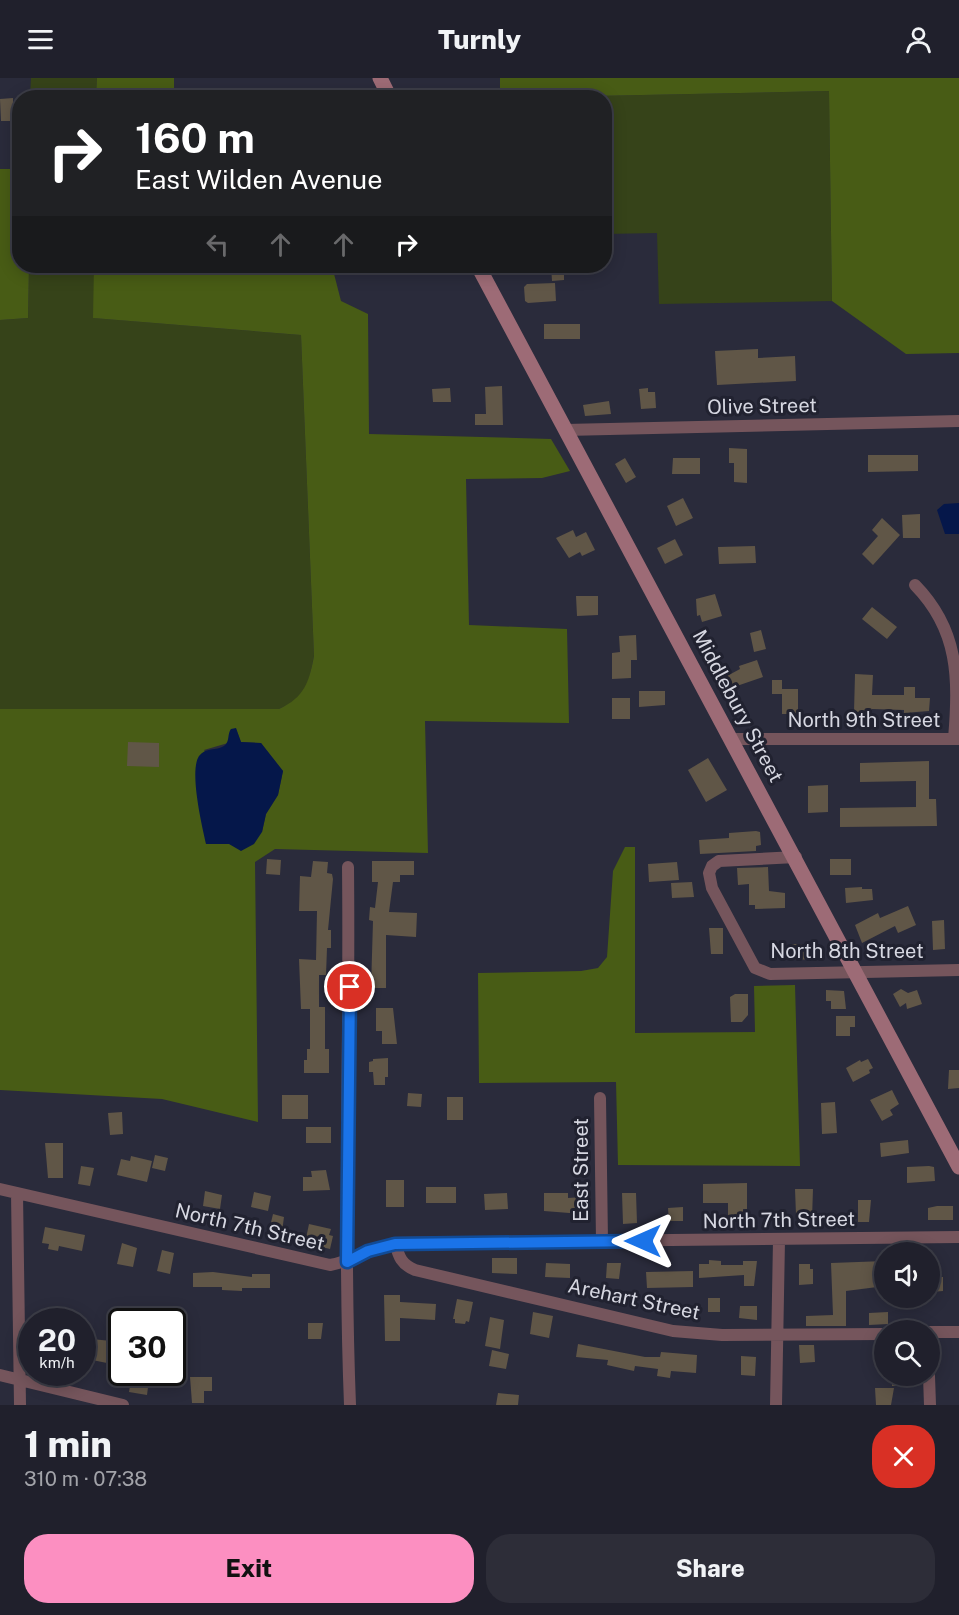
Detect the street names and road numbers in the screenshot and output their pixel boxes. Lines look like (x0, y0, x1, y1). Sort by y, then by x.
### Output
street label: Olive Street (707, 393, 817, 419)
street label: Middlebury Street (688, 626, 788, 786)
street label: North 9th Street (787, 708, 941, 732)
street label: North 8th Street (770, 939, 924, 963)
street label: East Street (569, 1118, 593, 1222)
street label: North 7th Street (173, 1198, 327, 1256)
street label: North 7th Street (703, 1207, 855, 1233)
street label: Arehart Street (566, 1273, 702, 1325)

